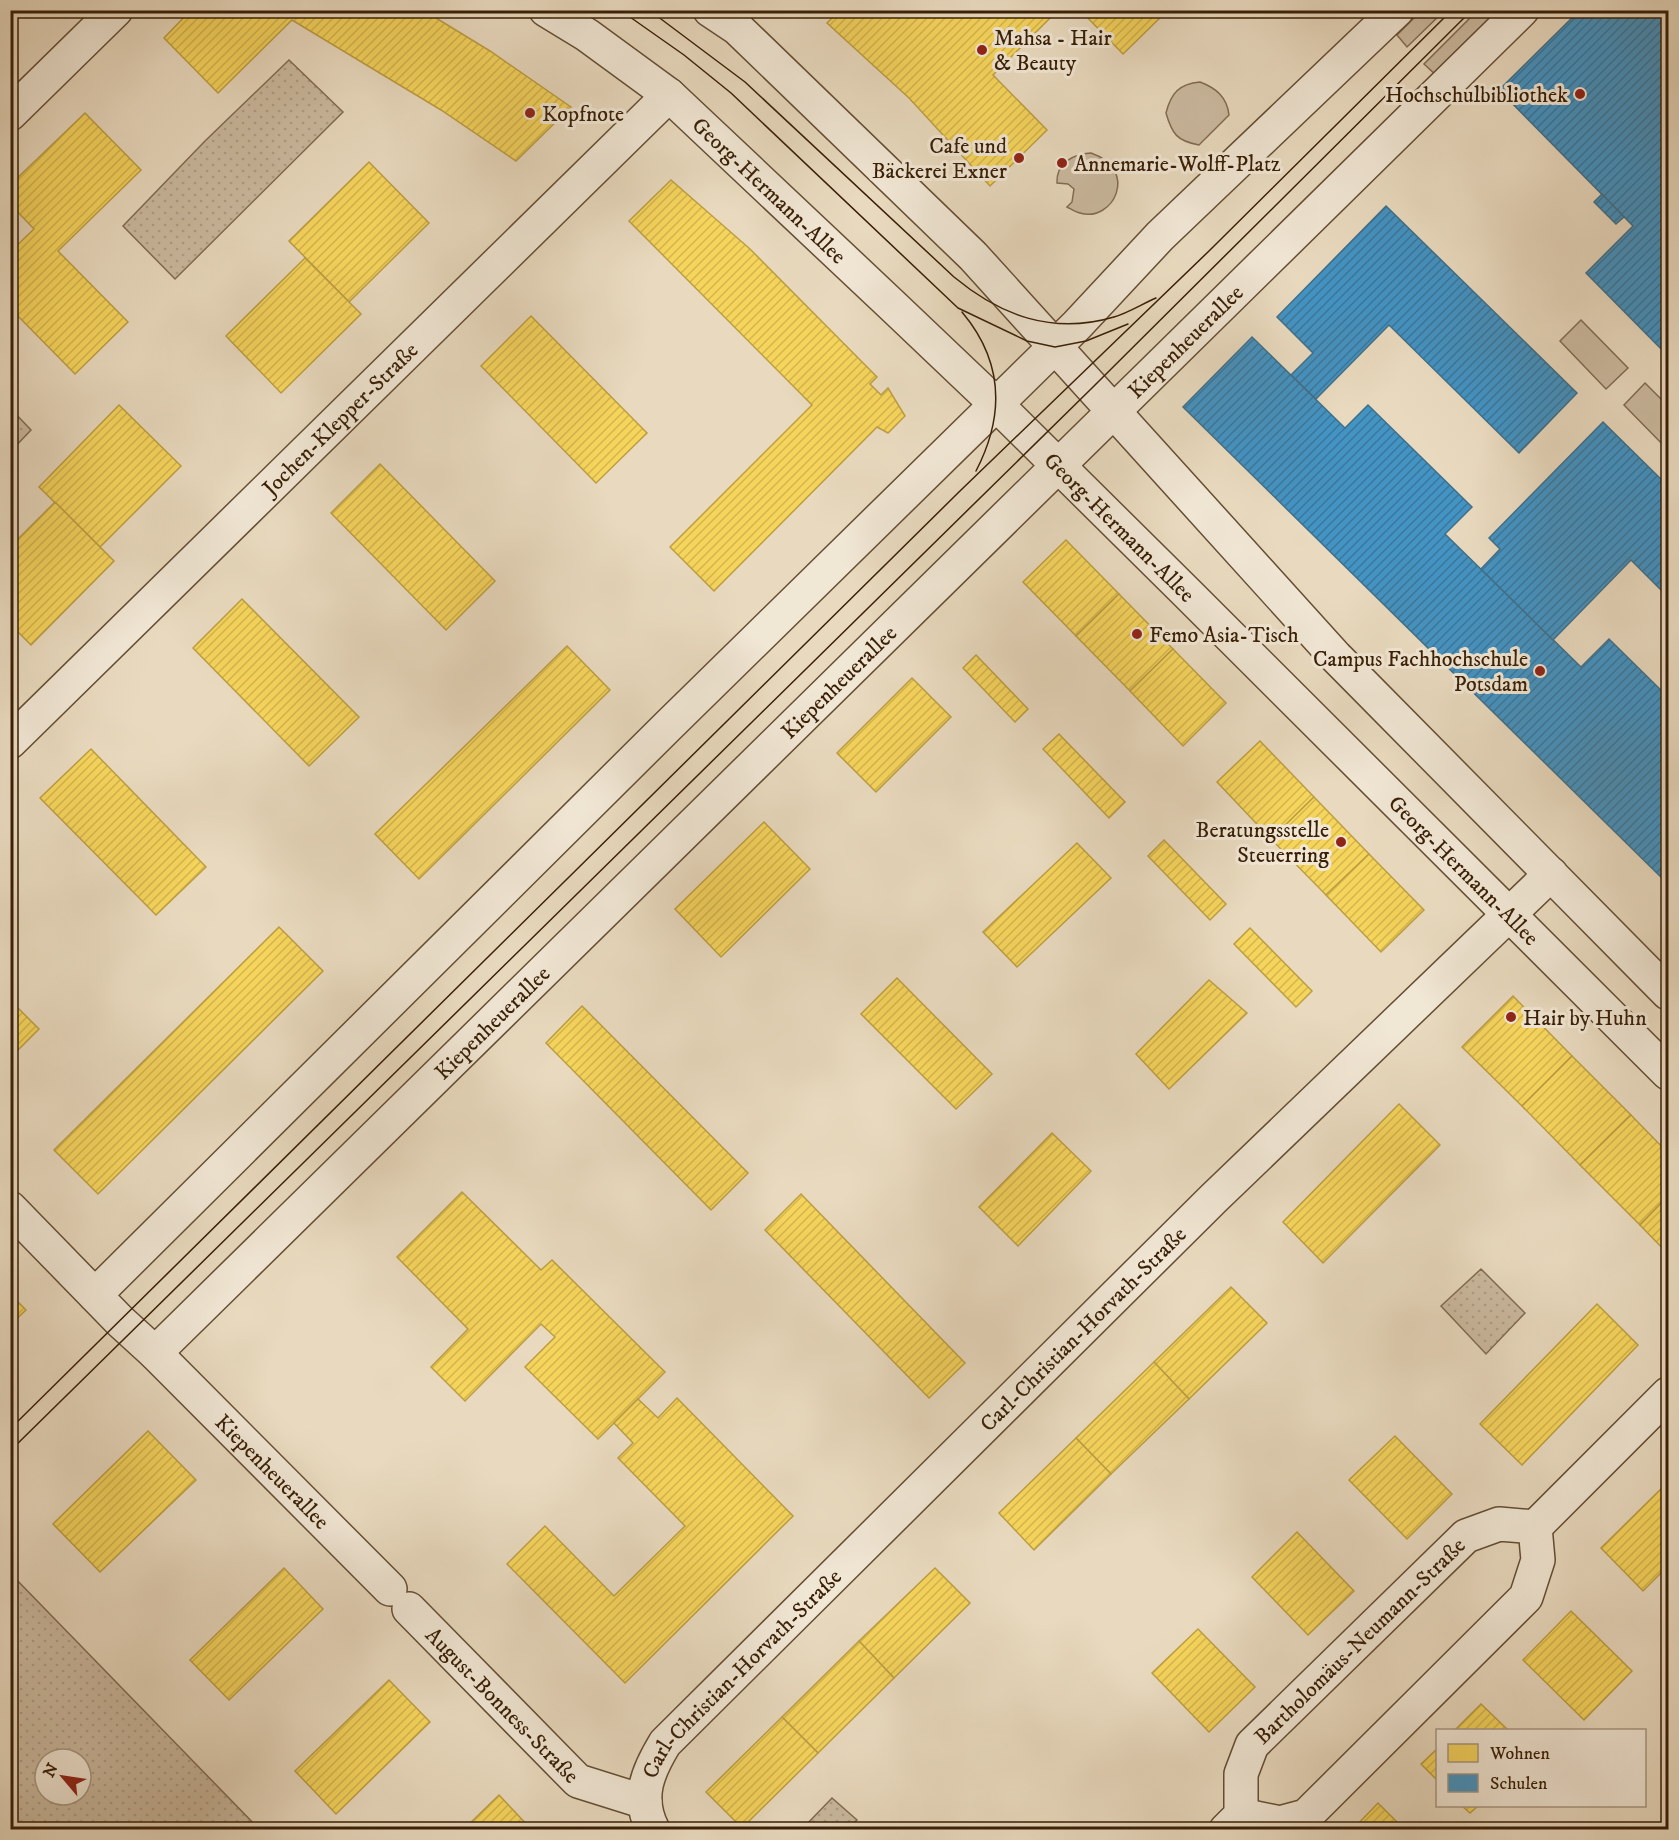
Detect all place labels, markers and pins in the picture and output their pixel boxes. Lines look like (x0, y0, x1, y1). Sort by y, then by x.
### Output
place label: Mahsa - Hair & Beauty (994, 25, 1113, 77)
marker: Mahsa - Hair & Beauty (975, 43, 989, 57)
place label: Hochschulbibliothek (1385, 82, 1568, 109)
marker: Hochschulbibliothek (1573, 87, 1587, 101)
place label: Kopfnote (542, 101, 624, 128)
marker: Kopfnote (523, 106, 537, 120)
place label: Cafe und Bäckerei Exner (872, 133, 1008, 185)
marker: Cafe und Bäckerei Exner (1012, 151, 1026, 165)
place label: Annemarie-Wolff-Platz (1074, 151, 1281, 178)
marker: Annemarie-Wolff-Platz (1055, 156, 1069, 170)
place label: Femo Asia-Tisch (1149, 622, 1299, 649)
marker: Femo Asia-Tisch (1130, 627, 1144, 641)
place label: Campus Fachhochschule Potsdam (1313, 646, 1528, 698)
marker: Campus Fachhochschule Potsdam (1533, 664, 1547, 678)
place label: Beratungsstelle Steuerring (1195, 817, 1329, 869)
marker: Beratungsstelle Steuerring (1334, 835, 1348, 849)
place label: Hair by Huhn (1523, 1005, 1647, 1032)
marker: Hair by Huhn (1504, 1010, 1518, 1024)

